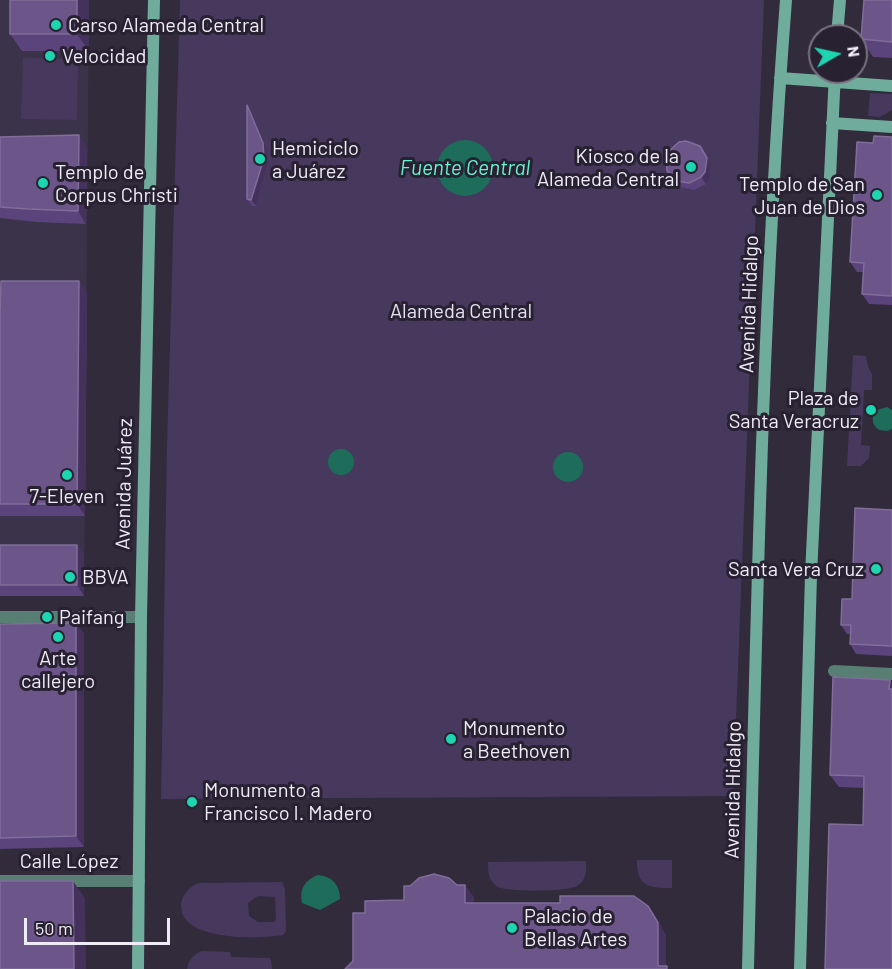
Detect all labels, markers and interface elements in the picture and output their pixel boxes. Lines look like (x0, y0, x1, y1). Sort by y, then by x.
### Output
place label: Carso Alameda Central (68, 13, 264, 37)
marker: Carso Alameda Central (49, 18, 63, 32)
north arrow (808, 24, 868, 84)
place label: Velocidad (62, 44, 147, 68)
text: N (844, 45, 865, 58)
marker: Velocidad (43, 49, 57, 63)
place label: Hemiciclo a Juárez (272, 136, 359, 183)
place label: Kiosco de la Alameda Central (537, 144, 679, 191)
marker: Hemiciclo a Juárez (253, 152, 267, 166)
water label: Fuente Central (400, 155, 530, 181)
place label: Templo de Corpus Christi (55, 160, 178, 207)
marker: Kiosco de la Alameda Central (684, 160, 698, 174)
place label: Templo de San Juan de Dios (739, 172, 865, 219)
marker: Templo de Corpus Christi (36, 176, 50, 190)
marker: Templo de San Juan de Dios (870, 188, 884, 202)
street label: Avenida Hidalgo (735, 235, 763, 373)
park label: Alameda Central (390, 299, 532, 323)
place label: Plaza de Santa Veracruz (729, 386, 859, 433)
marker: Plaza de Santa Veracruz (864, 403, 878, 417)
street label: Avenida Juárez (111, 418, 137, 550)
marker: 7-Eleven (60, 468, 74, 482)
place label: 7-Eleven (29, 484, 105, 508)
place label: Santa Vera Cruz (728, 557, 864, 581)
marker: Santa Vera Cruz (869, 562, 883, 576)
place label: BBVA (82, 565, 129, 589)
marker: BBVA (63, 570, 77, 584)
place label: Paifang (59, 605, 125, 629)
marker: Paifang (40, 610, 54, 624)
marker: Arte callejero (51, 630, 65, 644)
place label: Arte callejero (21, 646, 95, 693)
place label: Monumento a Beethoven (463, 716, 570, 763)
street label: Avenida Hidalgo (720, 721, 746, 859)
marker: Monumento a Beethoven (444, 732, 458, 746)
place label: Monumento a Francisco I. Madero (204, 778, 372, 825)
marker: Monumento a Francisco I. Madero (185, 795, 199, 809)
street label: Calle López (20, 849, 118, 873)
place label: Palacio de Bellas Artes (524, 904, 627, 951)
scale bar (27, 906, 172, 944)
text: 50 m (35, 917, 73, 939)
marker: Palacio de Bellas Artes (505, 921, 519, 935)

